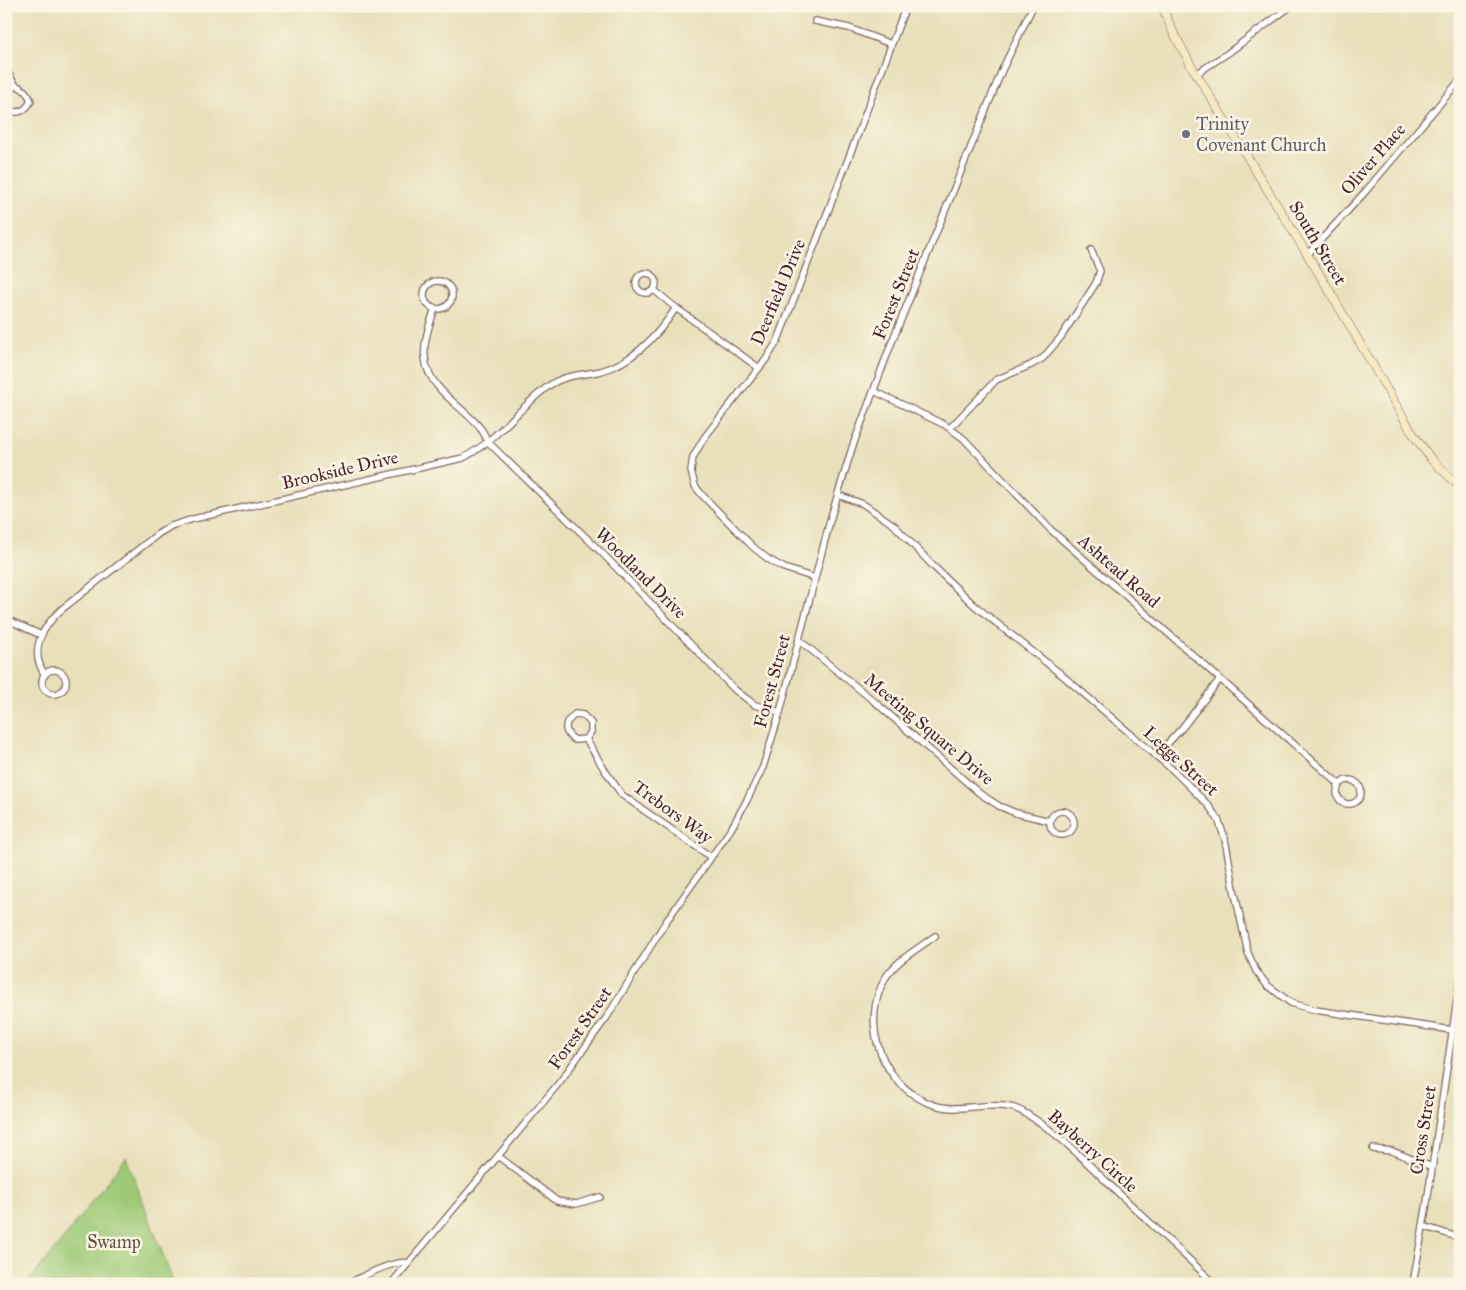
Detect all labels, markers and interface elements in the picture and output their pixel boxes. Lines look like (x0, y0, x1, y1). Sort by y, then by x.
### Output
place label: Trinity Covenant Church (1196, 113, 1327, 156)
street label: Oliver Place (1336, 119, 1410, 199)
marker: Trinity Covenant Church (1180, 128, 1192, 140)
street label: South Street (1284, 197, 1352, 290)
street label: Deerfield Drive (746, 236, 810, 348)
street label: Forest Street (868, 245, 924, 343)
street label: Brookside Drive (280, 446, 400, 494)
street label: Woodland Drive (591, 523, 691, 623)
street label: Ashtead Road (1073, 529, 1164, 613)
street label: Forest Street (749, 631, 795, 730)
street label: Meeting Square Drive (859, 668, 998, 790)
street label: Legge Street (1138, 721, 1224, 802)
street label: Trebors Way (629, 776, 718, 849)
street label: Forest Street (543, 982, 617, 1074)
street label: Cross Street (1405, 1083, 1441, 1176)
street label: Bayberry Circle (1043, 1105, 1143, 1197)
park label: Swamp (87, 1231, 141, 1253)

